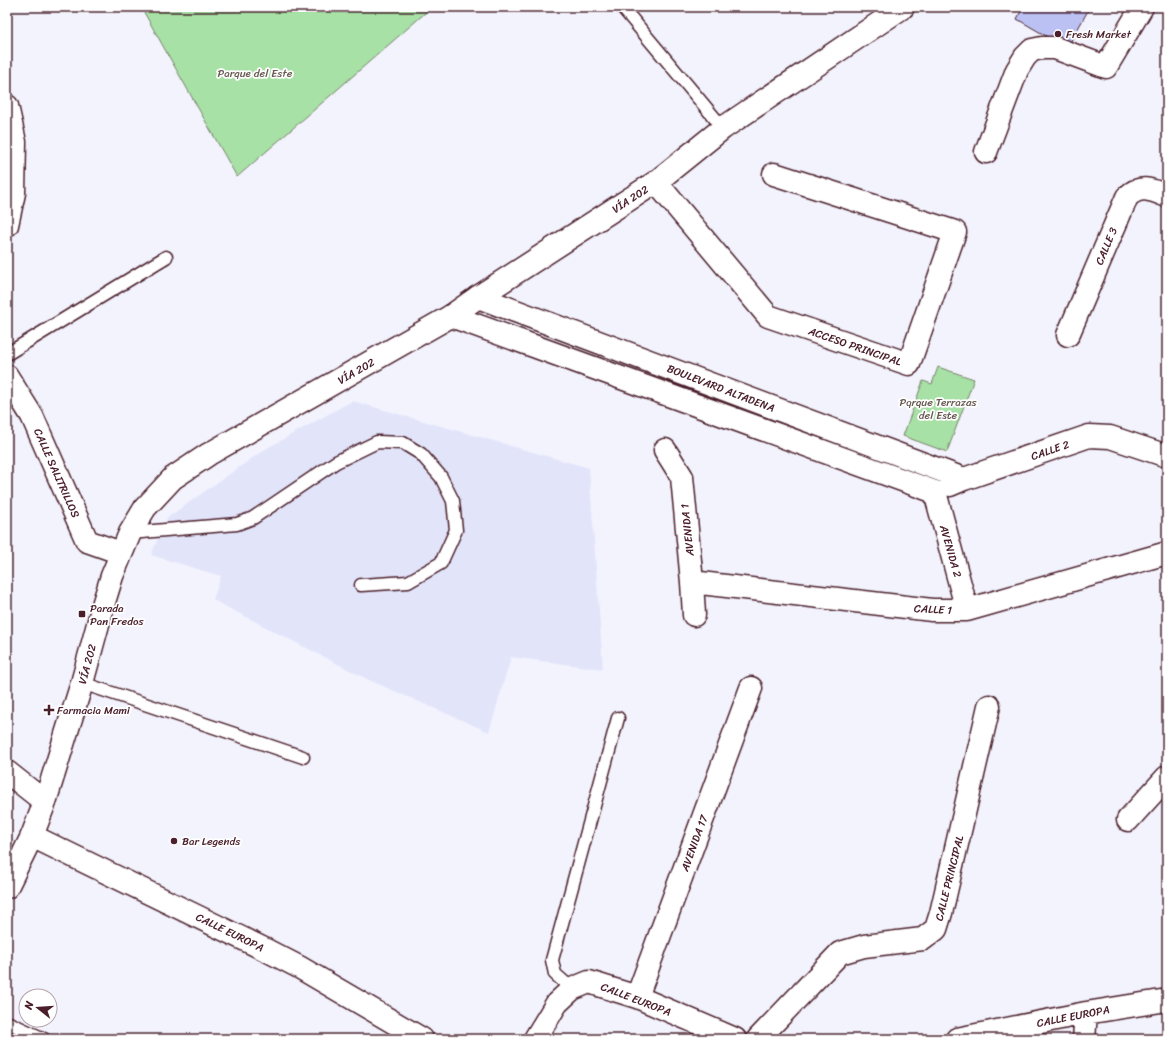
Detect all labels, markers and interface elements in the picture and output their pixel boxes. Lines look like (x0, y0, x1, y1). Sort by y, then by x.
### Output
place label: Fresh Market (1066, 25, 1131, 44)
marker: Fresh Market (1053, 29, 1063, 39)
park label: Parque del Este (218, 64, 293, 83)
street label: VÍA 202 (608, 180, 653, 218)
street label: CALLE 3 (1090, 224, 1123, 268)
street label: ACCESO PRINCIPAL (805, 321, 905, 372)
street label: VÍA 202 (334, 353, 379, 390)
street label: BOULEVARD ALTADENA (664, 359, 777, 418)
park label: Pqrque Terrazas del Este (899, 393, 977, 425)
street label: CALLE SALITRILLOS (28, 425, 85, 521)
street label: CALLE 2 (1028, 435, 1073, 466)
street label: AVENIDA 1 (675, 503, 700, 558)
street label: AVENIDA 2 (934, 522, 967, 580)
place label: Parada Pan Fredos (90, 599, 144, 631)
street label: CALLE 1 (914, 599, 953, 620)
marker: Parada Pan Fredos (77, 609, 87, 619)
street label: VÍA 202 (73, 641, 102, 686)
place label: Farmacia Mami (57, 701, 131, 720)
marker: Farmacia Mami (44, 705, 54, 715)
street label: AVENIDA 17 (675, 812, 714, 875)
place label: Bar Legends (182, 832, 241, 851)
street label: CALLE PRINCIPAL (930, 832, 970, 923)
marker: Bar Legends (169, 836, 179, 846)
street label: CALLE EUROPA (192, 908, 267, 957)
street label: CALLE EUROPA (598, 977, 674, 1022)
north arrow (18, 988, 58, 1028)
text: N (18, 998, 39, 1013)
street label: CALLE EUROPA (1035, 1000, 1111, 1033)

